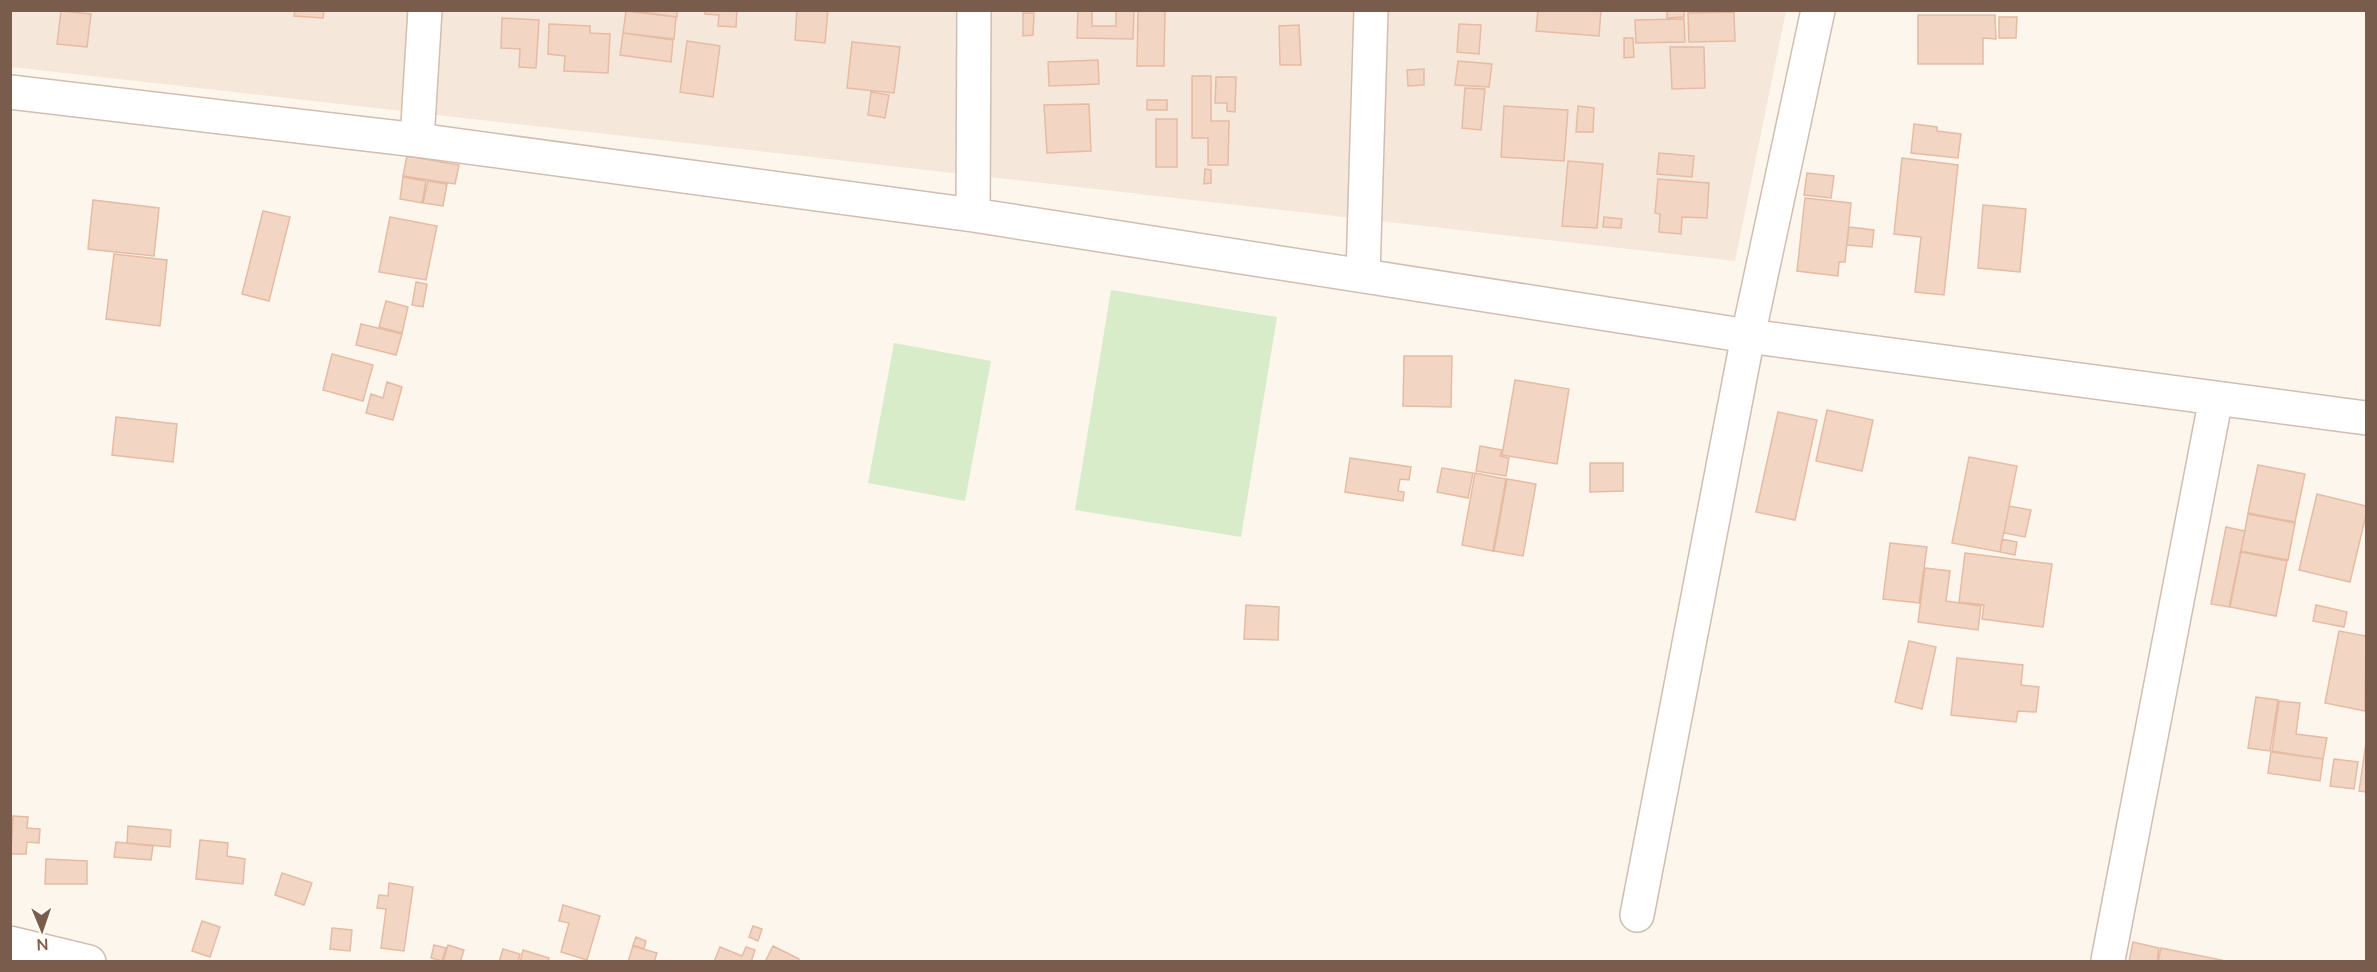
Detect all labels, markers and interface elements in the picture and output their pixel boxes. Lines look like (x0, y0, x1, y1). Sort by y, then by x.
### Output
north arrow (12, 900, 72, 960)
text: N (36, 933, 49, 955)

